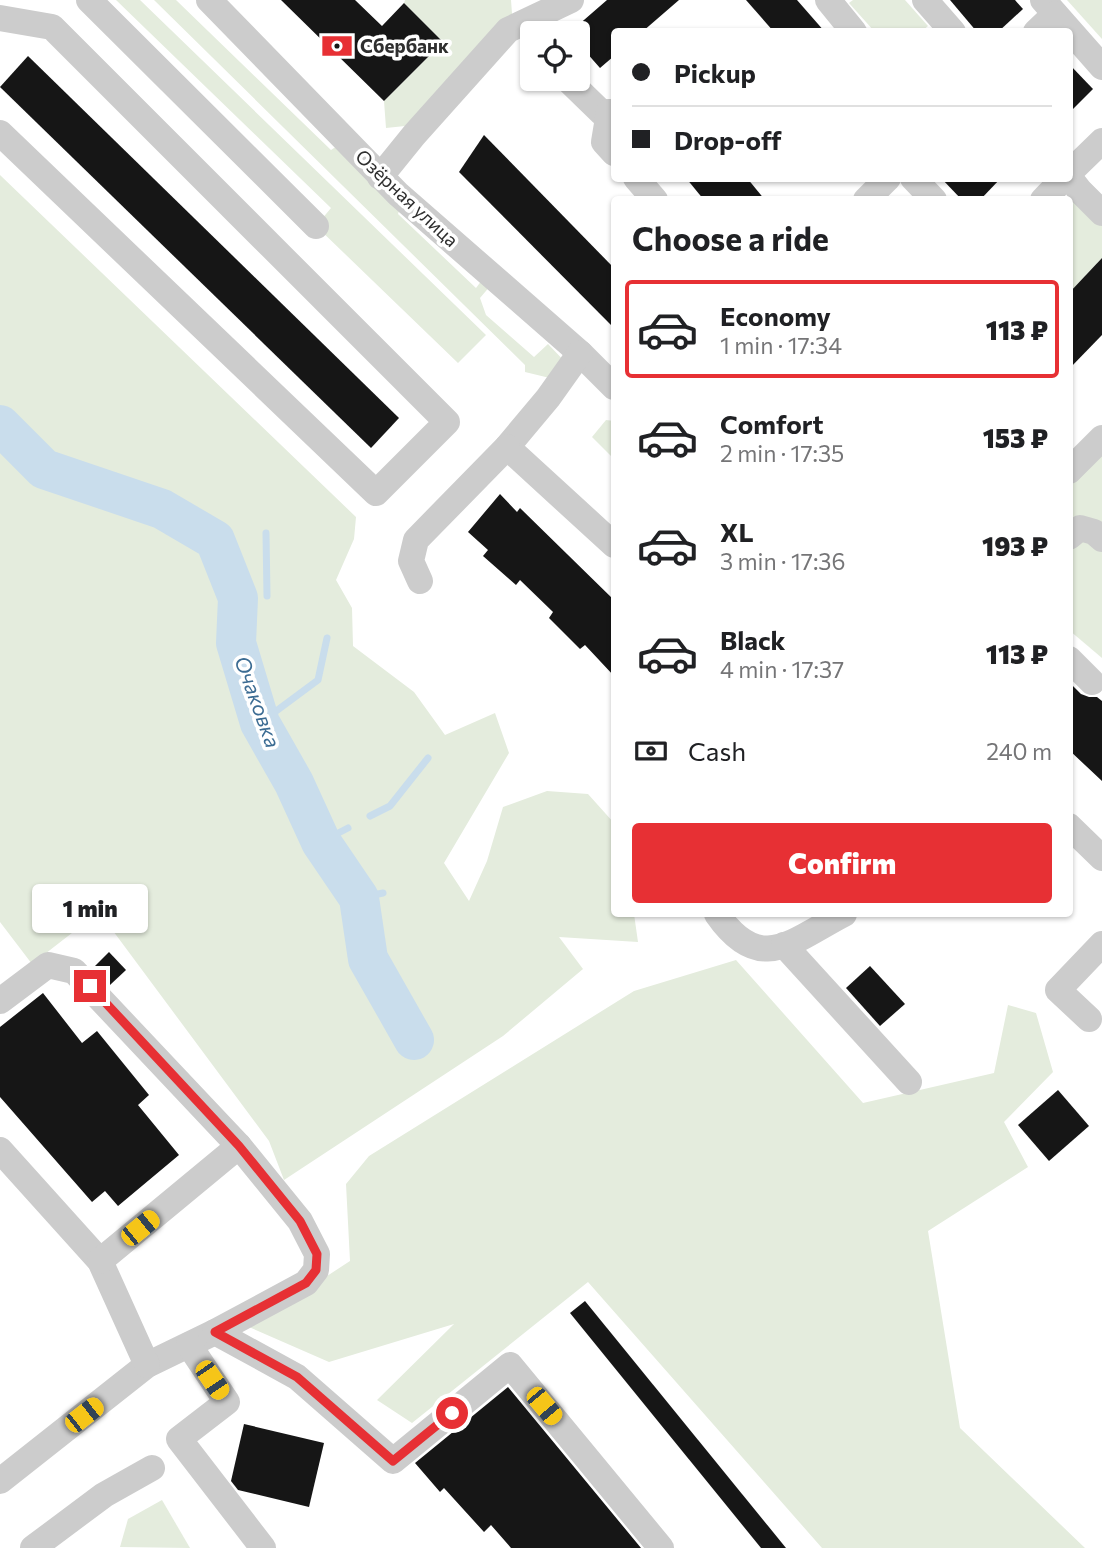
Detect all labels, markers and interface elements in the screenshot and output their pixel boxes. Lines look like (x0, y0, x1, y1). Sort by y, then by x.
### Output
map controls (520, 21, 590, 91)
button: locate (520, 21, 590, 91)
bank icon: Сбербанк (320, 29, 354, 63)
place label: Сбербанк (360, 34, 449, 57)
text: Pickup (674, 57, 756, 88)
text: Drop-off (674, 124, 781, 155)
street label: Озёрная улица (351, 144, 463, 251)
text: Choose a ride (632, 218, 829, 258)
icon: car (636, 298, 699, 361)
text: Economy (720, 300, 831, 331)
text: 113 ₽ (986, 314, 1048, 345)
text: 1 min · 17:34 (720, 331, 842, 359)
icon: car (636, 406, 699, 469)
text: Comfort (720, 408, 823, 439)
text: 153 ₽ (983, 422, 1048, 453)
text: 2 min · 17:35 (720, 439, 844, 467)
icon: car (636, 514, 699, 577)
text: XL (720, 516, 754, 547)
text: 193 ₽ (982, 530, 1048, 561)
text: 3 min · 17:36 (720, 547, 845, 575)
icon: car (636, 622, 699, 685)
text: Black (720, 624, 786, 655)
text: 113 ₽ (986, 638, 1048, 669)
water label: Очаковка (230, 652, 287, 751)
text: 4 min · 17:37 (720, 655, 844, 683)
icon: cash (632, 732, 670, 770)
text: Cash (688, 735, 746, 766)
text: 240 m (986, 737, 1052, 765)
button: Confirm (632, 823, 1052, 903)
callout: 1 min (32, 884, 148, 934)
text: 1 min (62, 894, 118, 922)
route end (74, 970, 106, 1002)
car (118, 1207, 163, 1249)
car (192, 1357, 233, 1403)
car (523, 1383, 566, 1429)
car (61, 1394, 108, 1436)
route start (436, 1397, 468, 1429)

